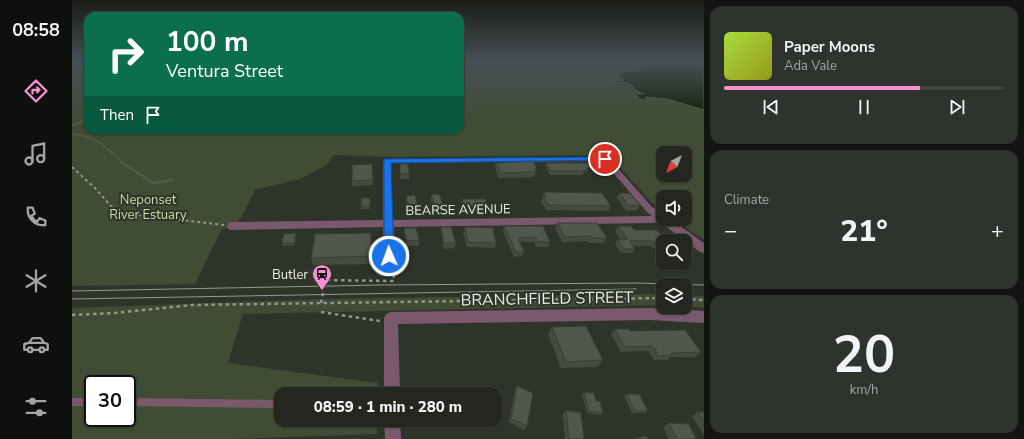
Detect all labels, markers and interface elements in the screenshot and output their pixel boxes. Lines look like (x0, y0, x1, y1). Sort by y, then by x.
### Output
text: 08:58 (12, 18, 60, 42)
text: 100 m (166, 23, 249, 61)
icon: right (100, 28, 152, 80)
text: Paper Moons (784, 37, 875, 57)
text: Ada Vale (784, 57, 837, 75)
text: Ventura Street (166, 59, 283, 83)
icon: directions (22, 77, 50, 105)
icon: previous (760, 96, 782, 118)
icon: pause (853, 96, 875, 118)
icon: next (946, 96, 968, 118)
icon: arrive (142, 104, 164, 126)
text: Then (100, 105, 134, 125)
icon: music (22, 140, 50, 168)
pin (588, 142, 622, 176)
north arrow (656, 146, 692, 182)
map controls (656, 146, 692, 314)
icon: arrive (594, 148, 616, 170)
button: sound (656, 190, 692, 226)
park label: Neponset River Estuary (109, 191, 187, 224)
text: Climate (724, 191, 769, 209)
street label: BEARSE AVENUE (405, 200, 511, 220)
icon: phone (22, 203, 50, 231)
text: 21° (840, 211, 888, 252)
text: − (724, 216, 737, 246)
text: + (991, 216, 1004, 246)
button: search (656, 234, 692, 270)
position arrow (368, 235, 410, 277)
station icon: Butler (311, 263, 333, 291)
place label: Butler (272, 266, 308, 284)
icon: climate (22, 267, 50, 295)
button: layers (656, 278, 692, 314)
street label: BRANCHFIELD STREET (461, 286, 634, 312)
text: 20 (833, 319, 895, 390)
icon: car (22, 330, 50, 358)
speed limit sign: 30 (84, 375, 136, 427)
text: km/h (850, 381, 878, 399)
icon: filters (22, 393, 50, 421)
text: 08:59 · 1 min · 280 m (314, 397, 462, 417)

